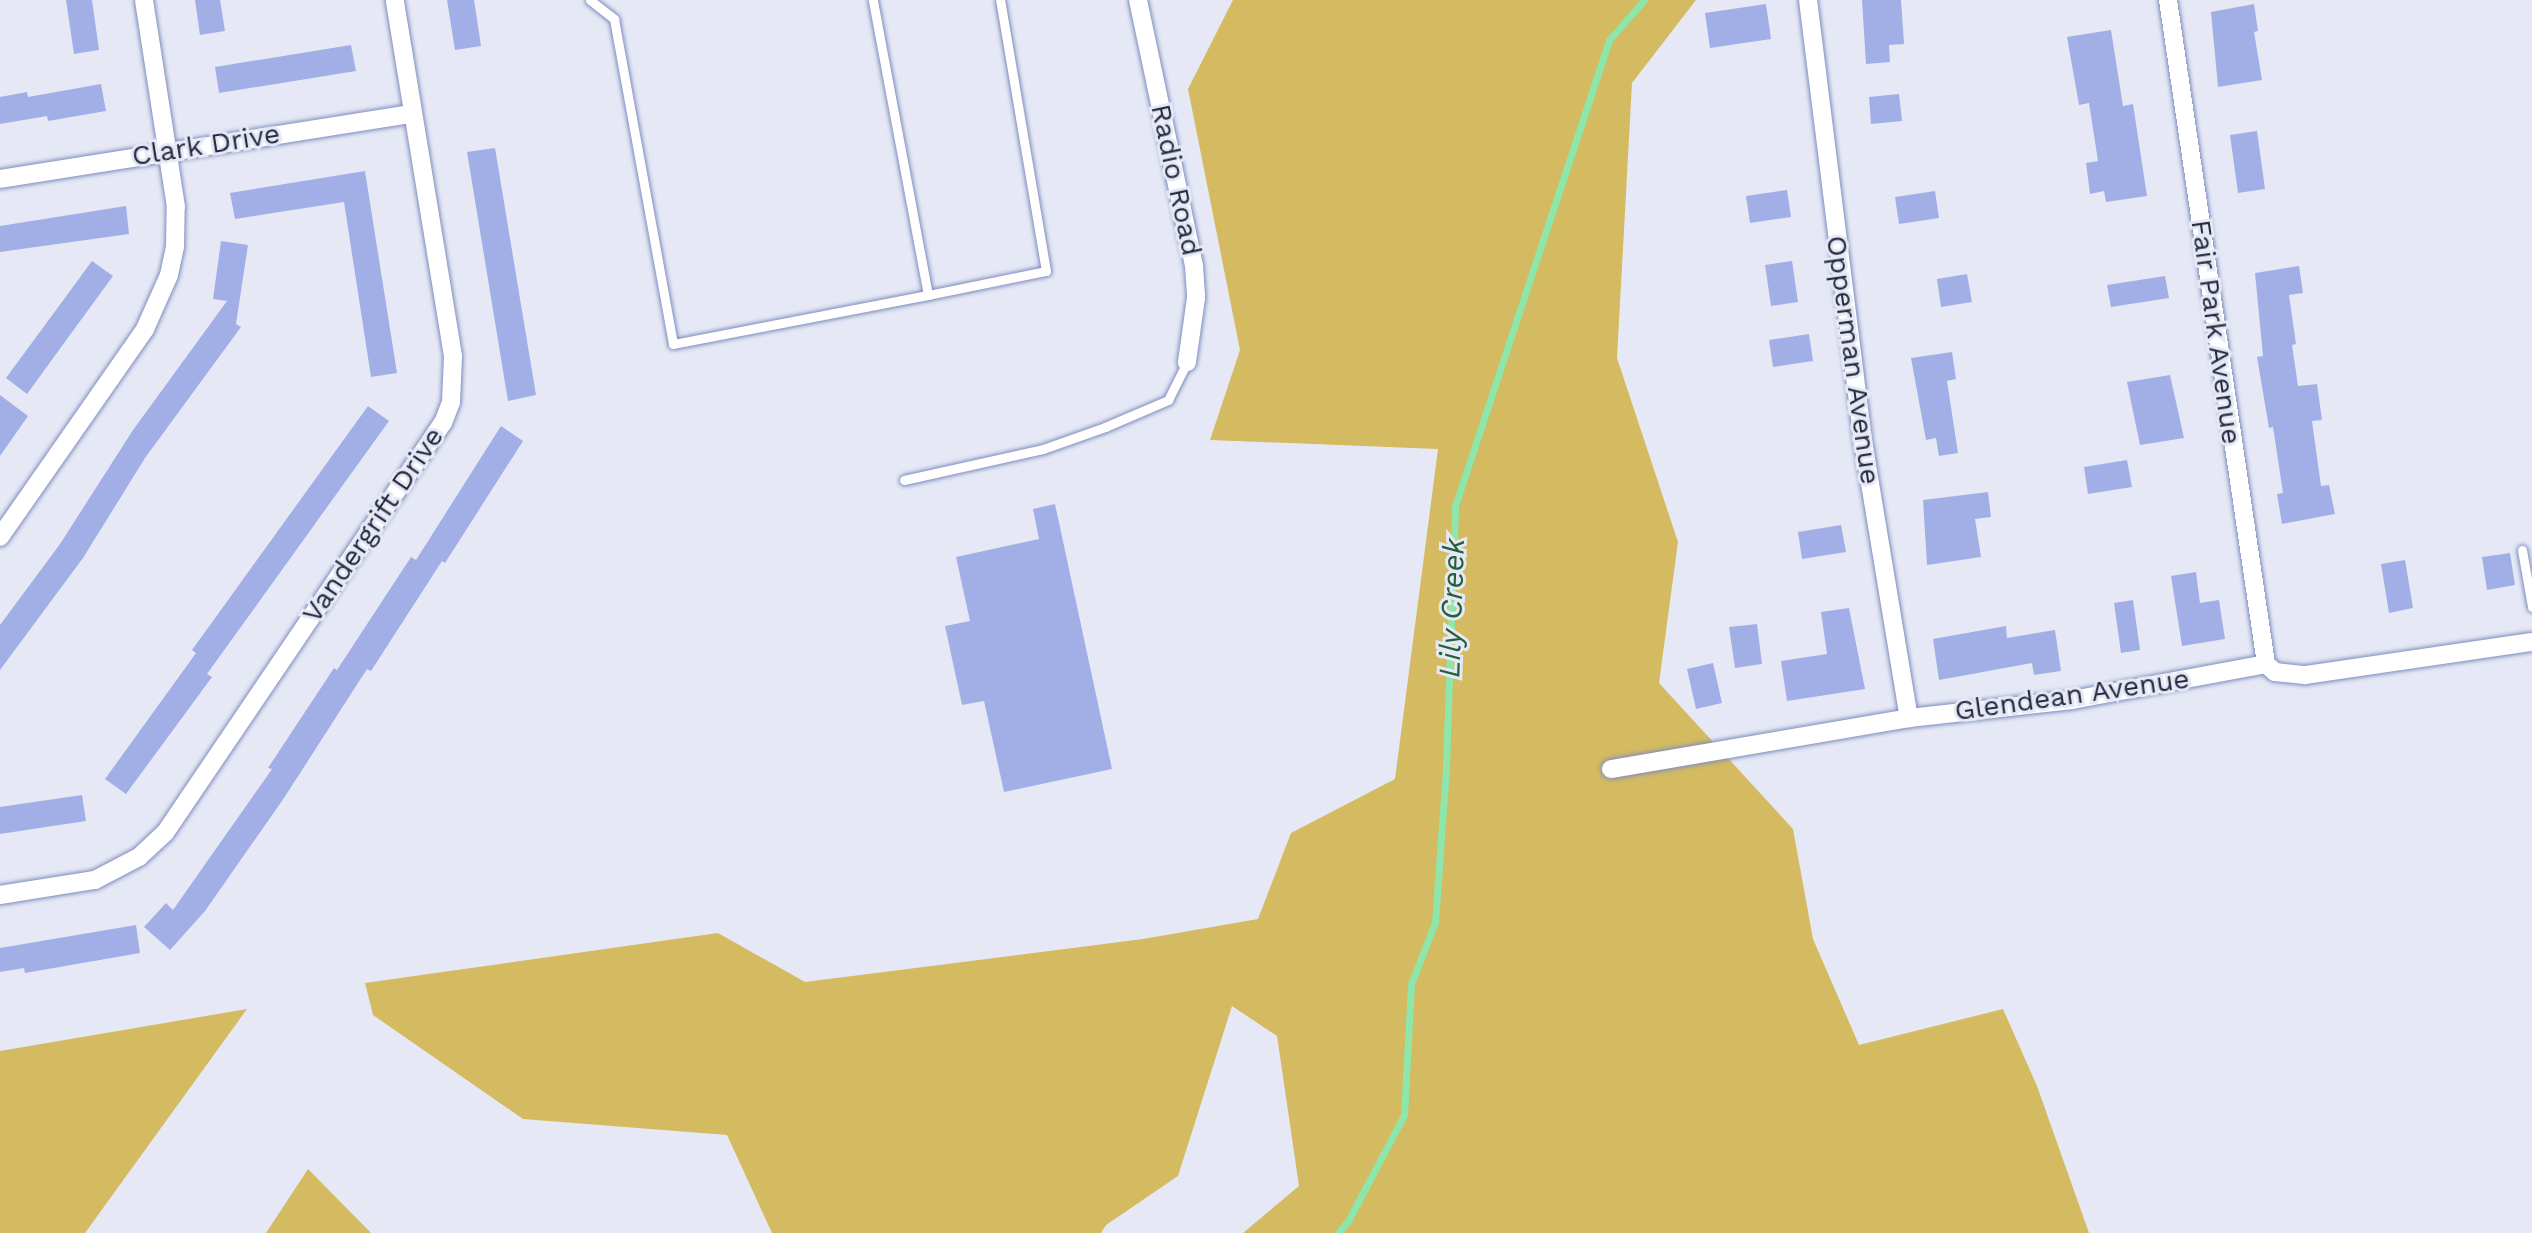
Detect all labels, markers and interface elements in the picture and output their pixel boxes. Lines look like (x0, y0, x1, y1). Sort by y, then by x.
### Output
street label: Radio Road (1144, 101, 1208, 259)
street label: Clark Drive (129, 117, 283, 173)
street label: Fair Park Avenue (2183, 216, 2249, 448)
street label: Opperman Avenue (1819, 233, 1887, 487)
street label: Vandergrift Drive (295, 421, 451, 629)
water label: Lily Creek (1432, 537, 1472, 679)
street label: Glendean Avenue (1952, 662, 2192, 728)

